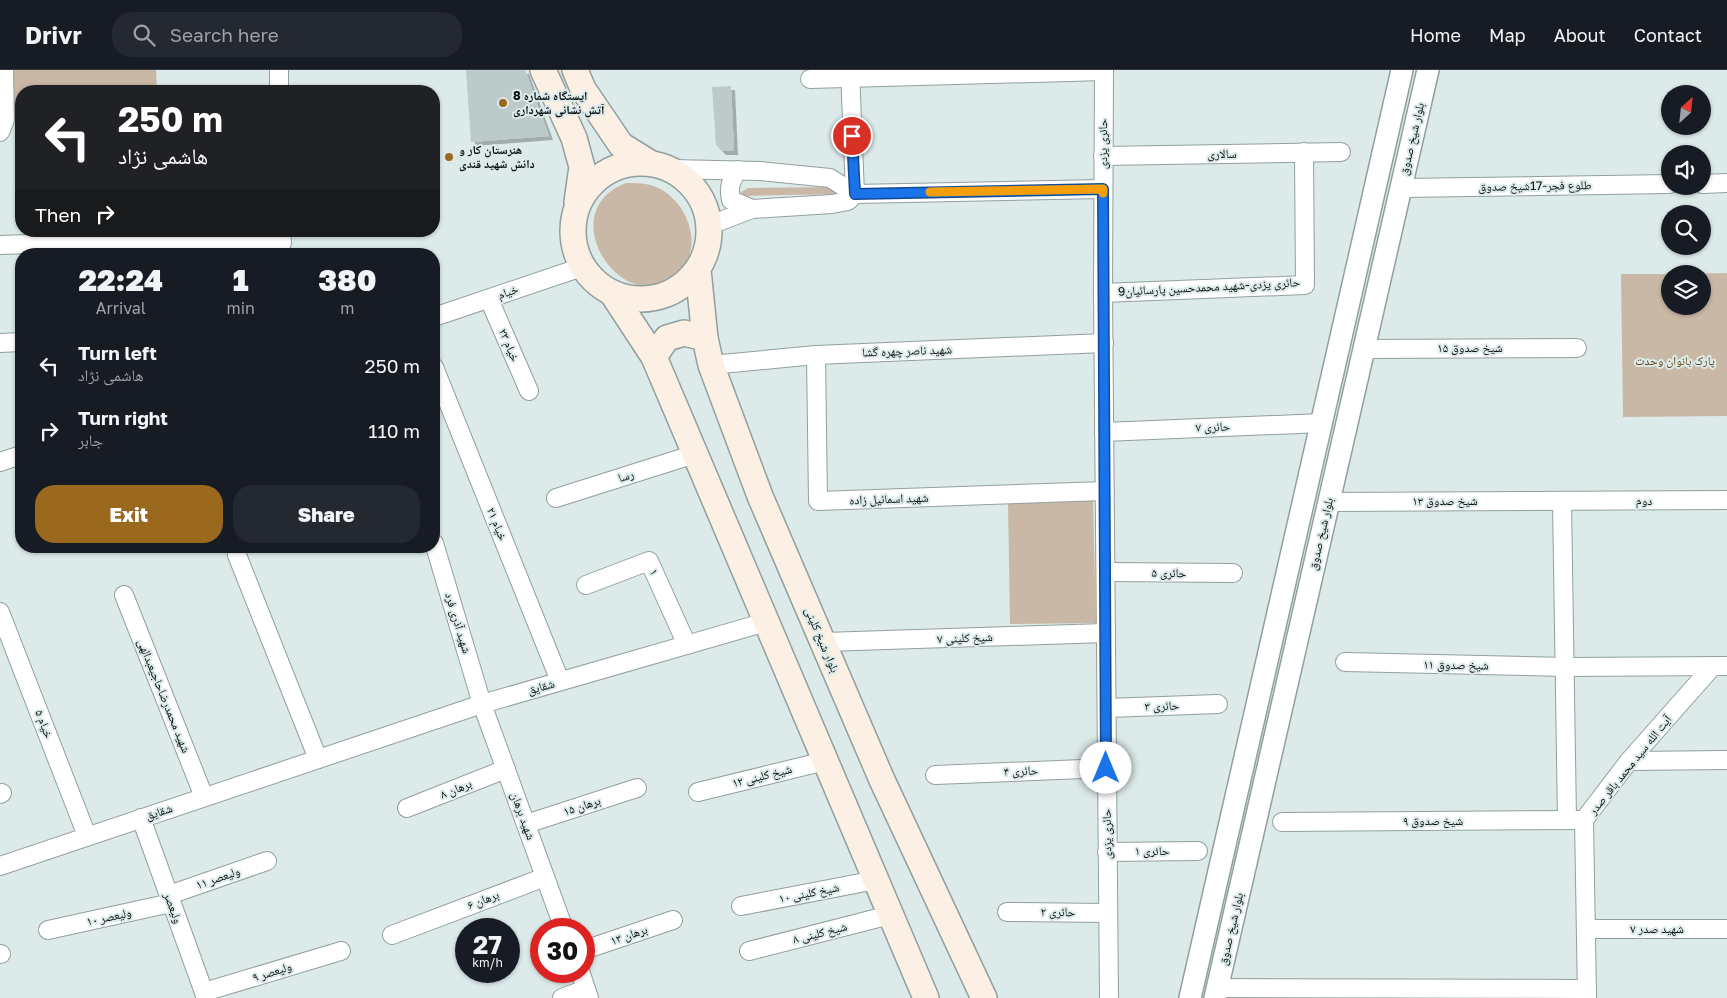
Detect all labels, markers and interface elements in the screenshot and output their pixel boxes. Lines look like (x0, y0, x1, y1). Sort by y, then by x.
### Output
search box (112, 12, 462, 57)
text: Drivr (25, 20, 82, 49)
icon: search (130, 21, 158, 49)
text: Search here (170, 23, 279, 46)
text: Home (1410, 24, 1461, 46)
text: Map (1489, 24, 1526, 46)
text: About (1554, 24, 1606, 46)
text: Contact (1634, 24, 1702, 46)
north arrow (1661, 85, 1711, 135)
map controls (1661, 85, 1711, 315)
place label: ایستگاه شماره 8 آتش نشانی شهرداری (513, 88, 605, 118)
marker: ایستگاه شماره 8 آتش نشانی شهرداری (497, 97, 509, 109)
text: 250 m (118, 98, 223, 140)
street label: بلوار شیخ صدوق (1396, 101, 1428, 177)
icon: left (35, 105, 100, 170)
pin (831, 115, 873, 157)
street label: حائری یزدی (1095, 118, 1110, 169)
icon: arrive (838, 122, 866, 150)
text: هاشمی نژاد (118, 142, 208, 169)
place label: هنرستان کار و دانش شهید قندی (459, 142, 535, 172)
button: sound (1661, 145, 1711, 195)
street label: سالاری (1207, 146, 1237, 161)
marker: هنرستان کار و دانش شهید قندی (443, 151, 455, 163)
street label: طلوع فجر-17شیخ صدوق (1478, 177, 1592, 195)
icon: right (91, 200, 119, 228)
text: Then (35, 203, 81, 226)
button: search (1661, 205, 1711, 255)
text: 22:24 (78, 262, 163, 298)
text: 1 (233, 262, 249, 298)
text: 380 (318, 262, 377, 298)
button: layers (1661, 265, 1711, 315)
street label: 9حائری یزدی-شهید محمدحسین پارسائیان (1118, 274, 1301, 299)
street label: خیام (496, 281, 521, 303)
text: Arrival (96, 298, 146, 318)
text: min (227, 298, 255, 318)
text: m (340, 298, 354, 318)
street label: خیام ۲۳ (495, 326, 523, 364)
street label: شیخ صدوق ۱۵ (1437, 340, 1503, 355)
text: Turn left (78, 341, 157, 364)
street label: شهید ناصر چهره گشا (862, 341, 952, 360)
icon: left (35, 352, 63, 380)
park label: پارک بانوان وحدت (1635, 353, 1715, 368)
text: 250 m (365, 354, 420, 377)
text: هاشمی نژاد (78, 365, 144, 385)
text: Turn right (78, 406, 168, 429)
icon: right (35, 417, 63, 445)
street label: حائری ۷ (1195, 418, 1231, 435)
text: 110 m (368, 419, 420, 442)
text: جابر (78, 430, 103, 450)
street label: رسا (616, 466, 636, 485)
button: Exit (35, 485, 223, 543)
button: Share (233, 485, 420, 543)
street label: شهید اسمائیل زاده (849, 490, 929, 508)
street label: شیخ صدوق ۱۳ (1412, 493, 1478, 508)
street label: دوم (1636, 493, 1652, 509)
street label: بلوار شیخ صدوق (1305, 496, 1337, 572)
street label: خیام ۲۱ (483, 505, 511, 543)
street label: حائری ۵ (1152, 565, 1187, 580)
street label: ۱ (647, 566, 662, 577)
street label: شهید آذری فرد (442, 590, 475, 655)
street label: بلوار شیخ کلینی (802, 605, 843, 675)
street label: شیخ کلینی ۷ (937, 629, 993, 646)
street label: شهید محمدرضاحاجیعبدالهی (134, 637, 194, 755)
street label: شیخ صدوق ۱۱ (1423, 656, 1489, 673)
street label: شقایق (526, 676, 556, 698)
street label: حائری ۳ (1144, 697, 1180, 714)
street label: خیام ۵ (31, 707, 57, 741)
street label: آیت الله سید محمد باقر صدر (1584, 711, 1675, 818)
position arrow (1079, 741, 1131, 793)
street label: شیخ کلینی ۱۲ (730, 761, 793, 790)
street label: حائری ۴ (1003, 762, 1039, 779)
street label: برهان ۸ (438, 775, 474, 802)
street label: شهید برهان (508, 790, 539, 842)
street label: برهان ۱۵ (561, 793, 602, 819)
street label: شقایق (143, 800, 174, 823)
street label: حائری یزدی (1099, 808, 1115, 859)
street label: شیخ صدوق ۹ (1403, 813, 1463, 828)
street label: حائری ۱ (1135, 843, 1170, 858)
street label: ولیعصر ۱۱ (194, 863, 242, 892)
street label: شیخ کلینی ۱۰ (778, 879, 840, 906)
street label: برهان ۶ (465, 887, 501, 913)
street label: ولیعصر (160, 889, 186, 925)
street label: بلوار شیخ صدوق (1215, 891, 1247, 967)
street label: ولیعصر ۱۰ (85, 904, 133, 929)
street label: حائری ۲ (1041, 904, 1076, 919)
speed limit sign: 30 (530, 918, 595, 983)
street label: شیخ کلینی ۸ (791, 918, 849, 947)
street label: برهان ۱۳ (608, 921, 649, 948)
street label: ۷ شهید صدر (1630, 921, 1684, 936)
text: 27 (473, 929, 502, 960)
text: km/h (472, 955, 503, 970)
street label: ولیعصر ۹ (251, 958, 293, 985)

